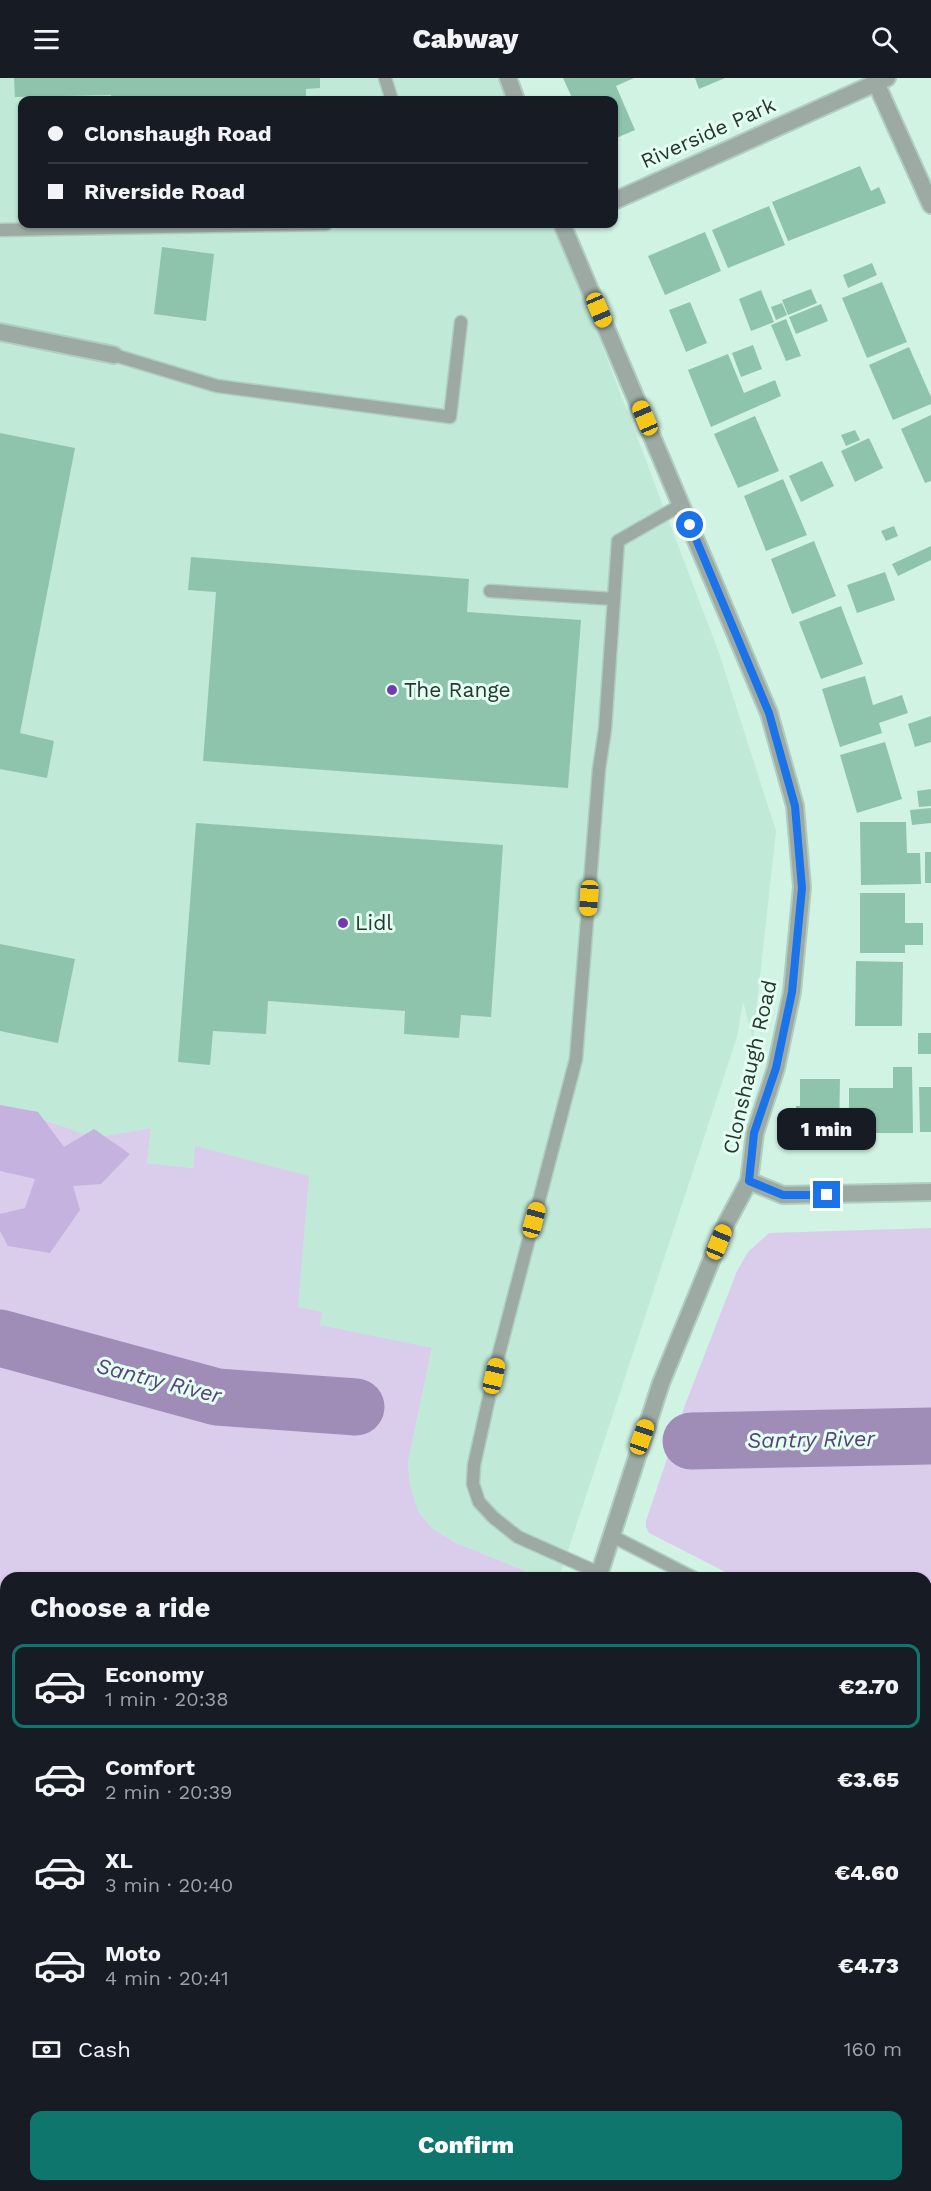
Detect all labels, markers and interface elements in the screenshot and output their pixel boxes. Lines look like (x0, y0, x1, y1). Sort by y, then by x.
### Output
icon: menu (30, 23, 63, 56)
text: Cabway (413, 23, 519, 55)
icon: search (868, 23, 901, 56)
street label: Riverside Park (637, 92, 779, 173)
text: Clonshaugh Road (84, 121, 272, 146)
text: Riverside Road (84, 179, 245, 204)
car (584, 290, 614, 330)
car (630, 398, 660, 438)
route start (676, 511, 703, 538)
place label: The Range (404, 677, 511, 702)
marker: The Range (385, 683, 399, 697)
car (579, 879, 599, 917)
place label: Lidl (355, 910, 393, 935)
marker: Lidl (336, 916, 350, 930)
street label: Clonshaugh Road (717, 977, 782, 1156)
callout: 1 min (778, 1108, 876, 1150)
text: 1 min (801, 1117, 852, 1141)
route end (813, 1181, 840, 1208)
car (521, 1200, 547, 1240)
car (704, 1222, 734, 1262)
water label: Santry River (94, 1353, 225, 1408)
car (481, 1356, 507, 1396)
car (628, 1417, 656, 1457)
water label: Santry River (747, 1426, 877, 1453)
text: Choose a ride (30, 1592, 210, 1624)
icon: car (33, 1659, 87, 1713)
text: Economy (105, 1662, 204, 1687)
text: €2.70 (839, 1674, 899, 1699)
text: 1 min · 20:38 (105, 1687, 229, 1711)
icon: car (33, 1752, 87, 1806)
text: Comfort (105, 1755, 195, 1780)
text: €3.65 (837, 1767, 899, 1792)
text: 2 min · 20:39 (105, 1780, 232, 1804)
icon: car (33, 1845, 87, 1899)
text: XL (105, 1848, 133, 1873)
text: €4.60 (835, 1860, 899, 1885)
text: 3 min · 20:40 (105, 1873, 233, 1897)
icon: car (33, 1938, 87, 1992)
text: Moto (105, 1941, 161, 1966)
text: €4.73 (838, 1953, 899, 1978)
text: 4 min · 20:41 (105, 1966, 229, 1990)
icon: cash (30, 2033, 63, 2066)
text: Cash (78, 2037, 131, 2062)
text: 160 m (844, 2037, 902, 2061)
button: Confirm (30, 2111, 902, 2180)

